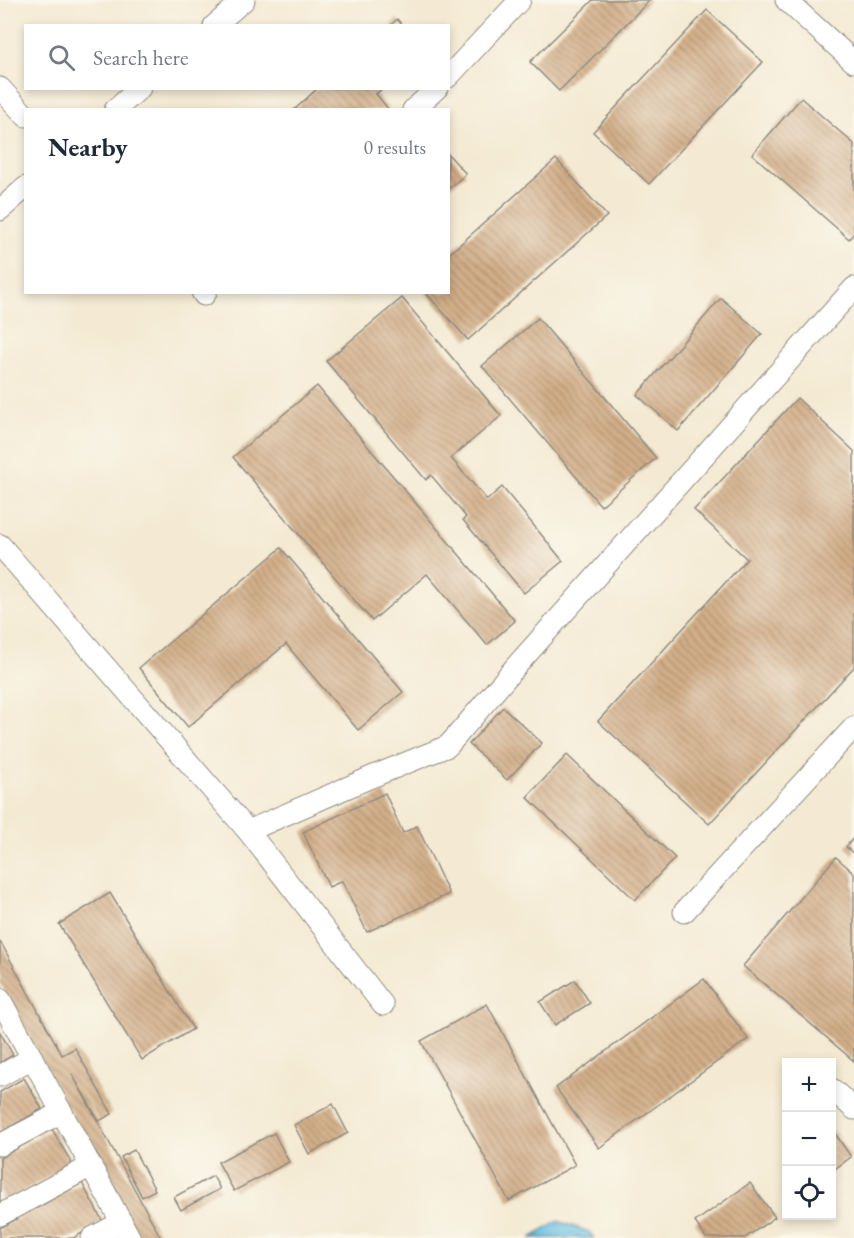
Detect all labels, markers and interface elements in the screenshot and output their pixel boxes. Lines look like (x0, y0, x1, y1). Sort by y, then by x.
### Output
search box (24, 24, 450, 90)
icon: search (45, 41, 78, 74)
text: Search here (93, 43, 188, 72)
text: Nearby (48, 130, 128, 164)
text: 0 results (363, 134, 426, 160)
map controls (782, 1058, 836, 1220)
button: + (782, 1058, 836, 1112)
button: − (782, 1112, 836, 1166)
button: locate (782, 1166, 836, 1220)

